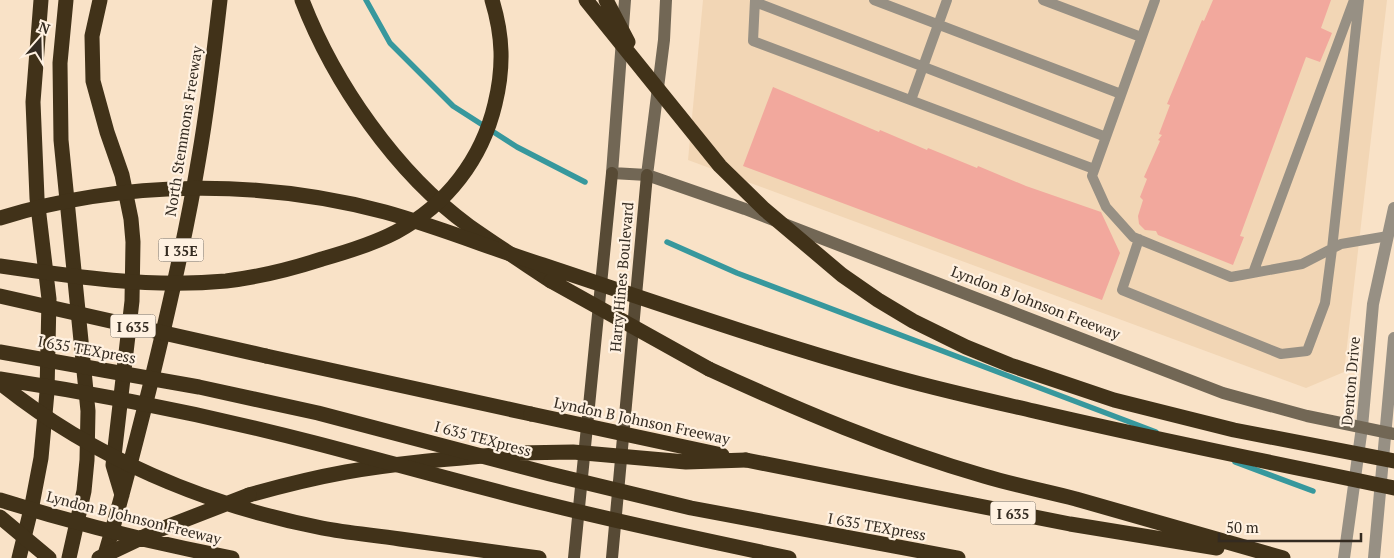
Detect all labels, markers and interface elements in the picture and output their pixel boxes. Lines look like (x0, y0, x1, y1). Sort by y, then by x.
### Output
north arrow (15, 15, 65, 65)
text: N (36, 17, 53, 38)
street label: North Stemmons Freeway (160, 44, 206, 218)
street label: Harry Hines Boulevard (604, 201, 638, 353)
road number: I 35E (158, 238, 204, 262)
street label: Lyndon B Johnson Freeway (949, 260, 1124, 344)
road number: I 635 (110, 314, 156, 338)
street label: I 635 TEXpress (36, 331, 138, 367)
street label: Denton Drive (1336, 336, 1364, 426)
street label: Lyndon B Johnson Freeway (552, 392, 732, 449)
street label: I 635 TEXpress (432, 415, 534, 461)
street label: Lyndon B Johnson Freeway (44, 486, 224, 549)
road number: I 635 (990, 502, 1036, 524)
street label: I 635 TEXpress (826, 508, 928, 544)
scale bar (1219, 510, 1362, 542)
text: 50 m (1226, 517, 1259, 537)

